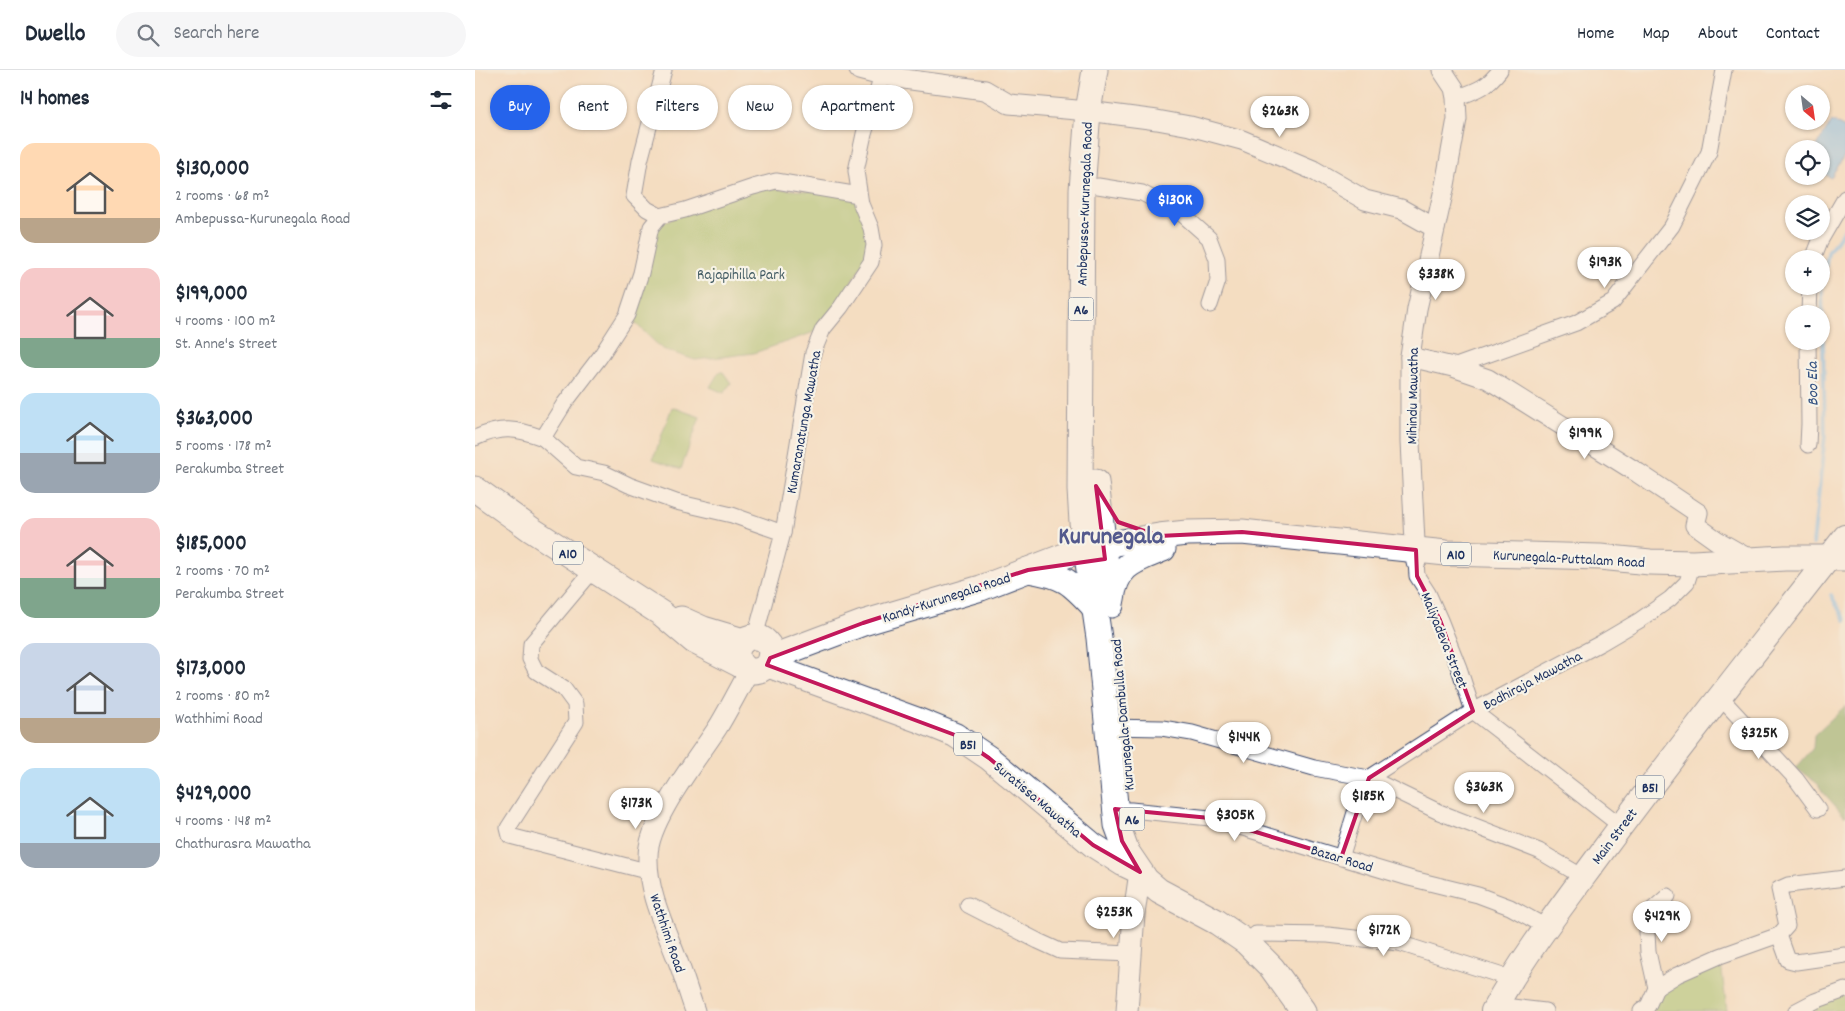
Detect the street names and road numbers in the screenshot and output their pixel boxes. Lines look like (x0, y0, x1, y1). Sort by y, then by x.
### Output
street label: Ambepussa-Kurunegala Road (1072, 122, 1100, 287)
road number: A6 (1069, 298, 1093, 320)
street label: Mihindu Mawatha (1402, 346, 1426, 445)
street label: Kumaranatunga Mawatha (782, 348, 829, 496)
road number: A10 (553, 542, 583, 564)
road number: A10 (1441, 542, 1471, 566)
street label: Kurunegala-Puttalam Road (1492, 545, 1645, 575)
street label: Kandy-Kurunegala Road (880, 568, 1014, 630)
street label: Maliyadeva Street (1414, 589, 1473, 693)
street label: Kurunegala-Dambulla Road (1106, 638, 1142, 791)
street label: Bodhiraja Mawatha (1479, 646, 1587, 717)
road number: B51 (954, 732, 982, 756)
street label: Suratissa Mawatha (988, 757, 1086, 845)
road number: B51 (1636, 776, 1664, 799)
street label: Main Street (1587, 804, 1644, 870)
road number: A6 (1119, 808, 1145, 831)
street label: Bazar Road (1308, 840, 1375, 880)
street label: Wathhimi Road (642, 891, 690, 976)

